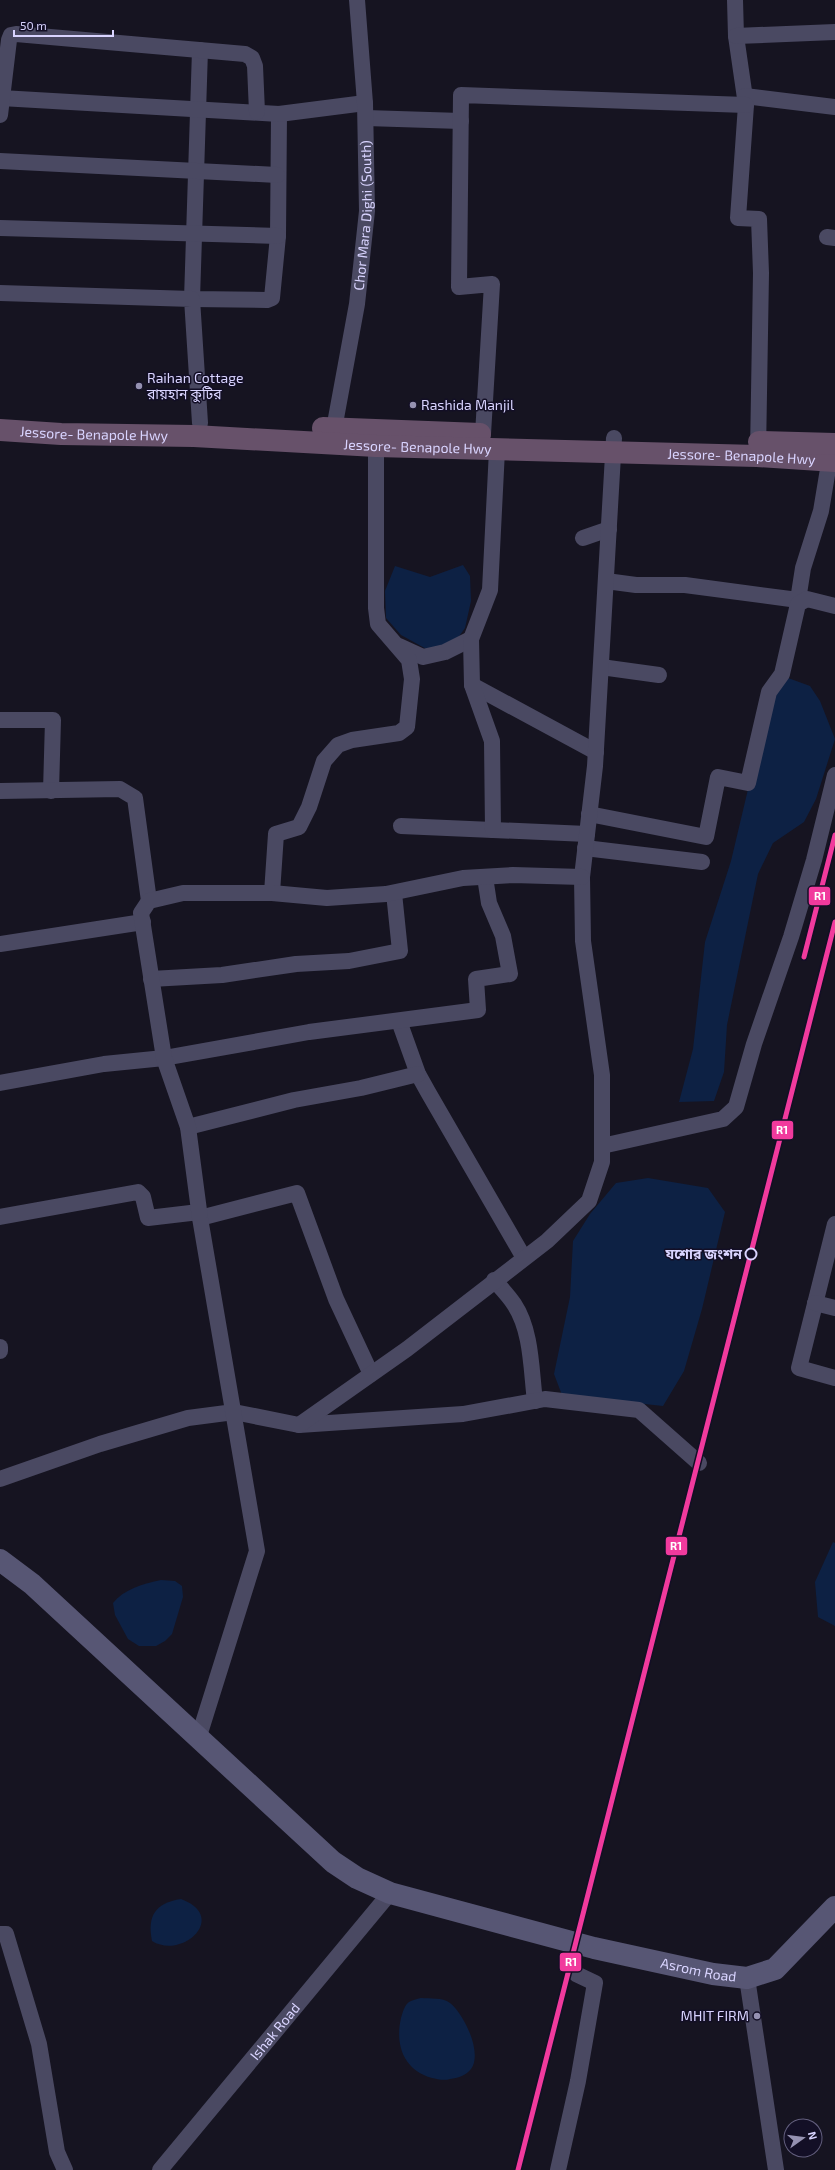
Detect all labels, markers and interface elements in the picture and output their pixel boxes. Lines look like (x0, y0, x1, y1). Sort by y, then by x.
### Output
scale bar (14, 12, 113, 38)
text: 50 m (20, 18, 47, 32)
street label: Chor Mara Dighi (South) (350, 140, 375, 291)
place label: Raihan Cottage রায়হান কুটির (146, 369, 243, 403)
marker: Raihan Cottage রায়হান কুটির (134, 381, 144, 391)
place label: Rashida Manjil (421, 396, 515, 413)
marker: Rashida Manjil (408, 400, 418, 410)
street label: Jessore- Benapole Hwy (19, 422, 169, 444)
street label: Jessore- Benapole Hwy (343, 435, 492, 457)
street label: Jessore- Benapole Hwy (667, 445, 817, 468)
line badge: R1 (808, 886, 831, 906)
text: R1 (814, 889, 826, 902)
line badge: R1 (771, 1120, 794, 1140)
text: R1 (776, 1123, 788, 1136)
place label: যশোর জংশন (665, 1245, 742, 1262)
marker: যশোর জংশন (744, 1247, 758, 1261)
line badge: R1 (665, 1536, 688, 1556)
text: R1 (670, 1539, 682, 1552)
line badge: R1 (559, 1952, 582, 1972)
street label: Asrom Road (659, 1954, 737, 1985)
text: R1 (565, 1955, 577, 1968)
street label: Ishak Road (246, 1999, 303, 2063)
place label: MHIT FIRM (681, 2007, 749, 2024)
marker: MHIT FIRM (752, 2011, 762, 2021)
north arrow (783, 2118, 823, 2158)
text: N (806, 2130, 820, 2141)

